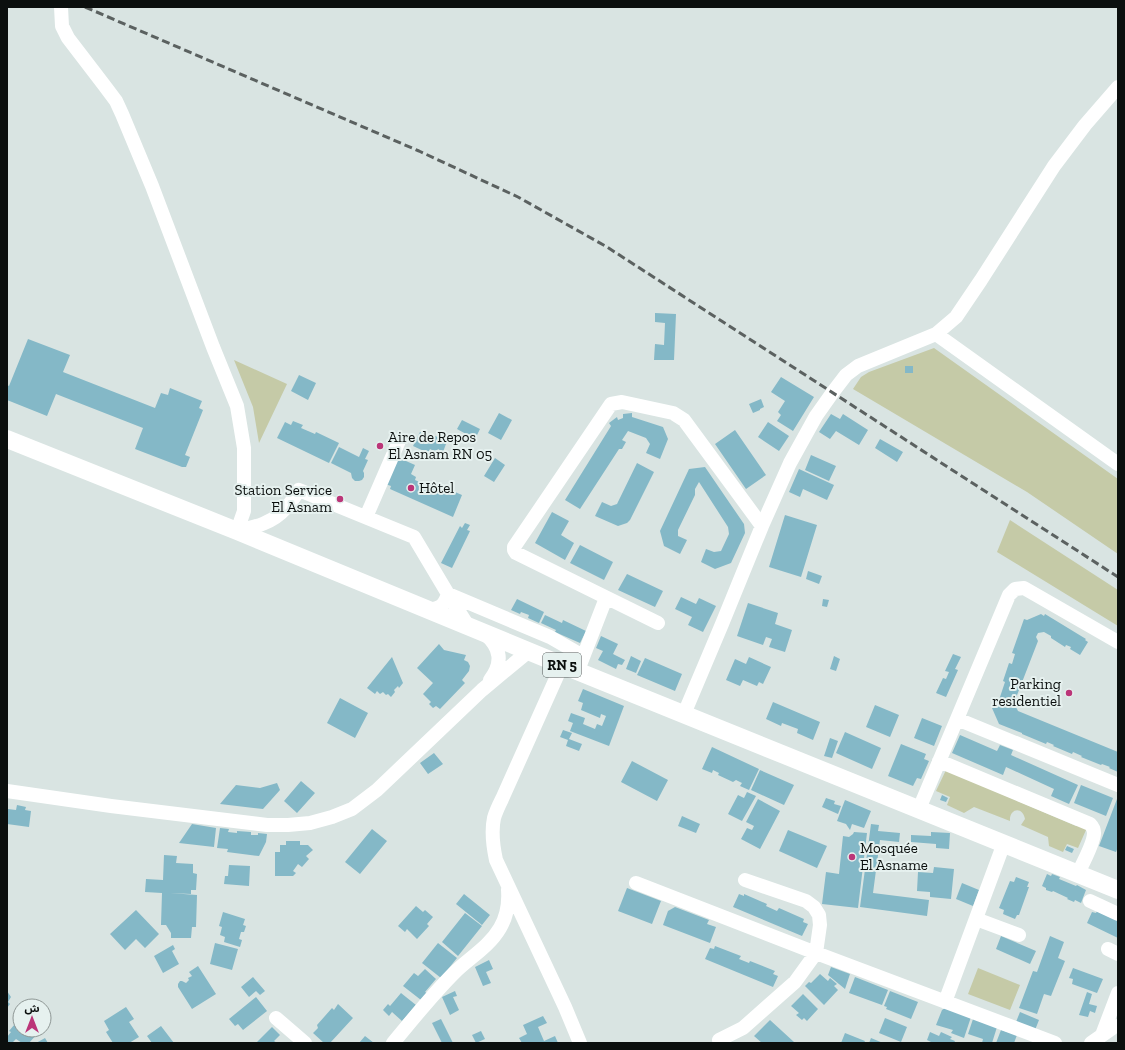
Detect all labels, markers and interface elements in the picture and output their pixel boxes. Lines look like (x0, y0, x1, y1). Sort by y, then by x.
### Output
place label: Aire de Repos El Asnam RN 05 (388, 428, 493, 463)
marker: Aire de Repos El Asnam RN 05 (375, 441, 385, 451)
place label: Hôtel (419, 479, 454, 497)
place label: Station Service El Asnam (235, 481, 332, 516)
marker: Hôtel (406, 483, 416, 493)
marker: Station Service El Asnam (335, 494, 345, 504)
road number: RN 5 (543, 653, 581, 677)
place label: Parking residentiel (992, 675, 1061, 710)
marker: Parking residentiel (1064, 688, 1074, 698)
place label: Mosquée El Asname (860, 839, 928, 874)
marker: Mosquée El Asname (847, 852, 857, 862)
north arrow (12, 998, 52, 1038)
text: ش (24, 1002, 40, 1015)

